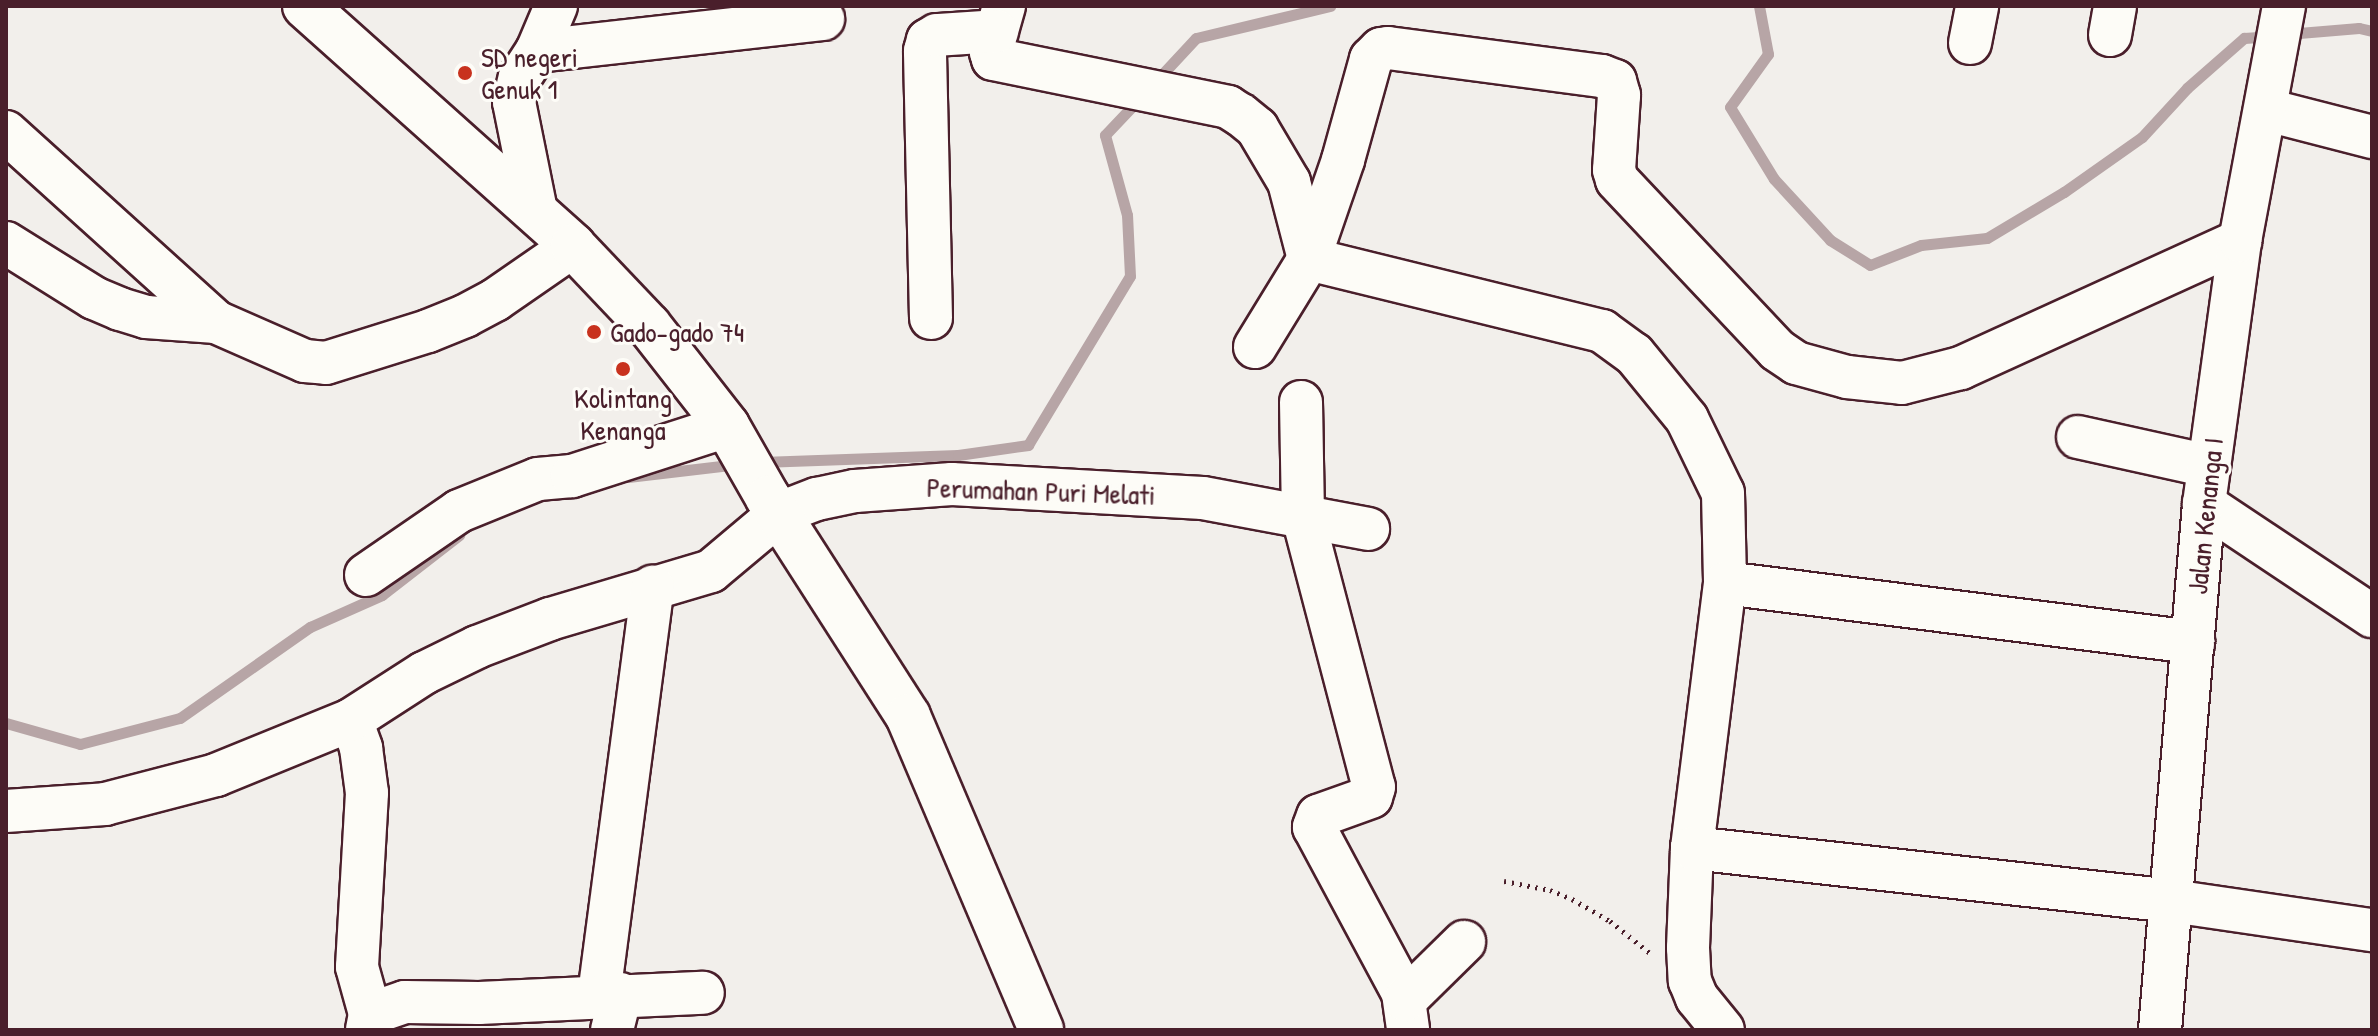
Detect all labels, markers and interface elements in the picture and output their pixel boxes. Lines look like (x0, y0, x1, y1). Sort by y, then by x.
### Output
place label: SD negeri Genuk 1 (481, 40, 578, 106)
marker: SD negeri Genuk 1 (456, 64, 474, 82)
place label: Gado-gado 74 (610, 315, 744, 349)
marker: Gado-gado 74 (585, 323, 603, 341)
marker: Kolintang Kenanga (614, 360, 632, 378)
place label: Kolintang Kenanga (574, 381, 672, 447)
street label: Jalan Kenanga I (2180, 436, 2230, 596)
street label: Perumahan Puri Melati (926, 470, 1156, 512)

